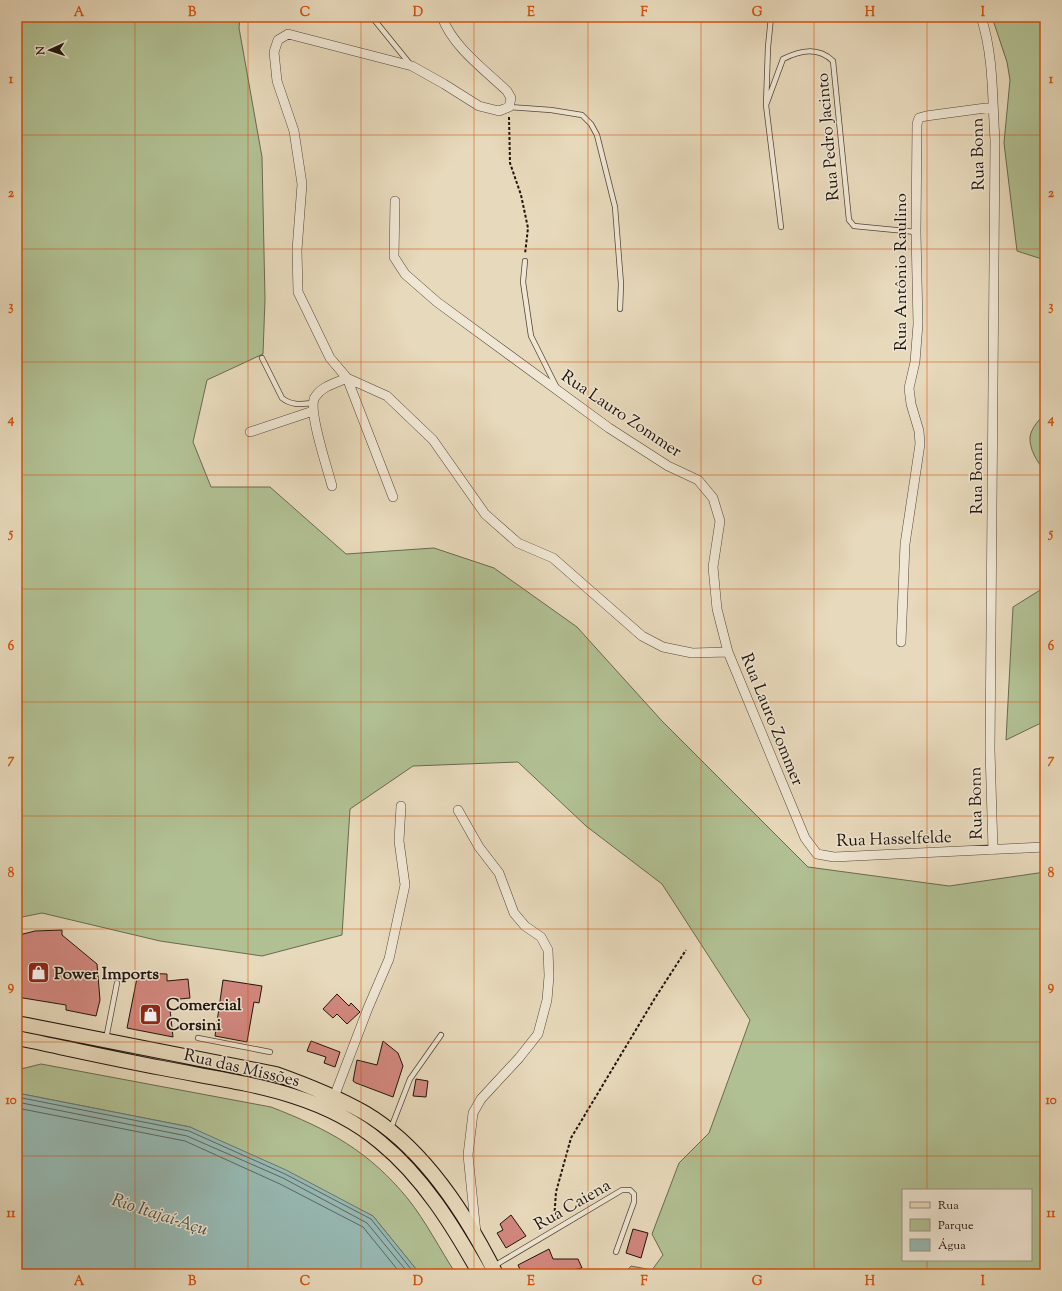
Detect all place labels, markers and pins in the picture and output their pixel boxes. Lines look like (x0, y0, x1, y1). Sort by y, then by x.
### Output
shop icon: Power Imports (25, 960, 51, 986)
place label: Power Imports (54, 963, 159, 987)
place label: Comercial Corsini (166, 994, 242, 1038)
shop icon: Comercial Corsini (137, 1001, 163, 1027)

